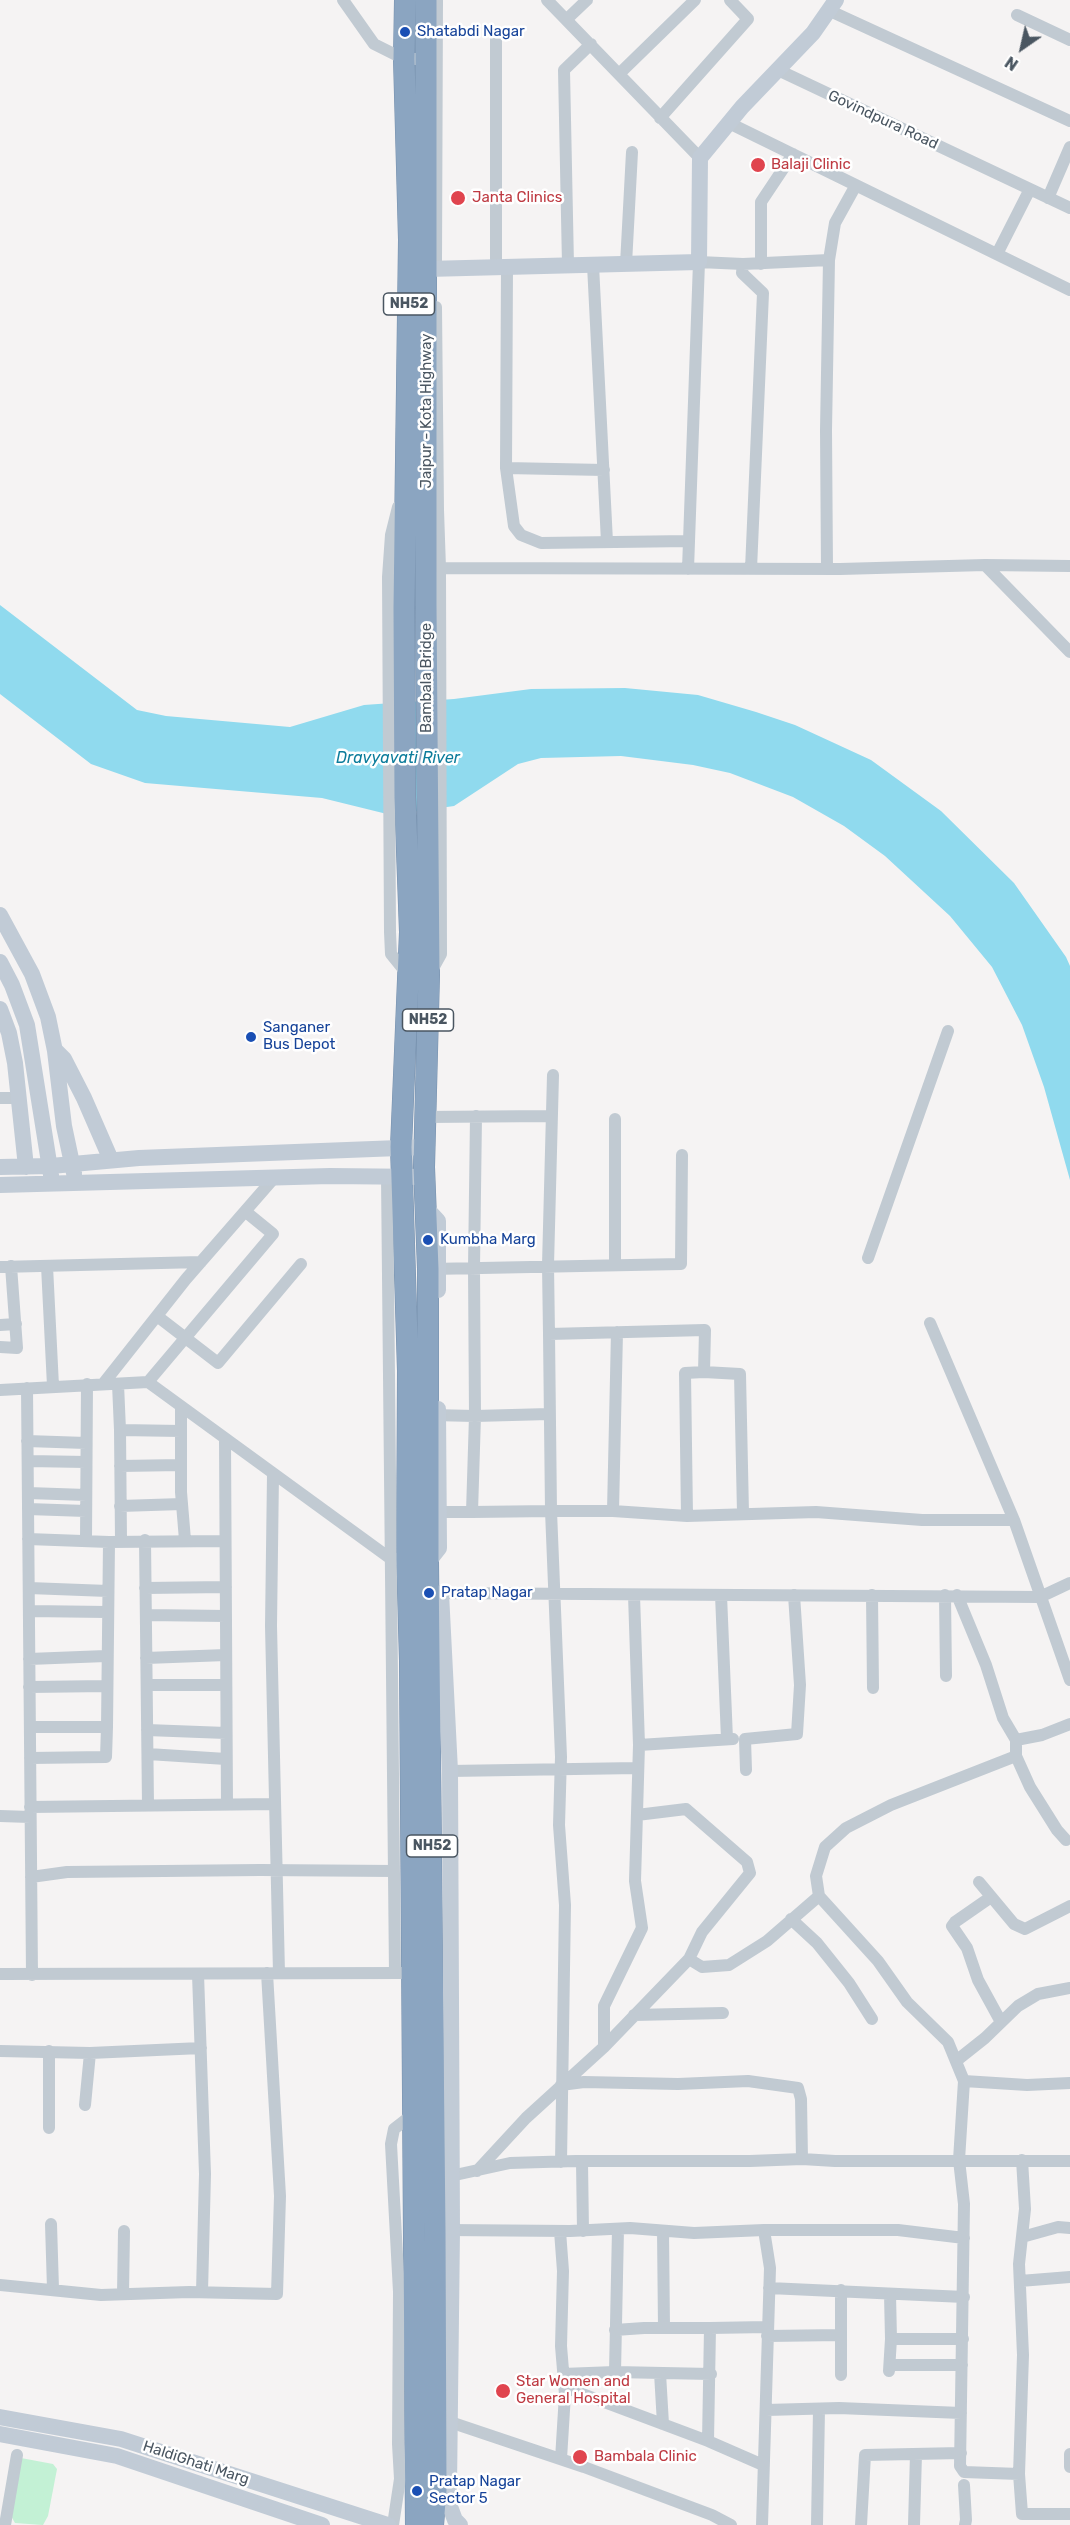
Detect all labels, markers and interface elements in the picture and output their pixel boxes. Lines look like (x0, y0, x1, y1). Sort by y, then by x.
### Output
north arrow (992, 18, 1052, 78)
place label: Shatabdi Nagar (417, 23, 525, 41)
marker: Shatabdi Nagar (398, 25, 412, 39)
text: N (1002, 52, 1022, 74)
street label: Govindpura Road (825, 87, 941, 153)
marker: Balaji Clinic (749, 156, 767, 174)
place label: Balaji Clinic (771, 156, 851, 174)
marker: Janta Clinics (449, 189, 467, 207)
place label: Janta Clinics (472, 189, 562, 207)
road number: NH52 (384, 293, 434, 315)
street label: Jaipur - Kota Highway (418, 333, 436, 489)
street label: Bambala Bridge (418, 623, 436, 733)
water label: Dravyavati River (336, 748, 460, 768)
road number: NH52 (402, 1009, 454, 1031)
place label: Sanganer Bus Depot (263, 1019, 335, 1054)
marker: Sanganer Bus Depot (244, 1030, 258, 1044)
place label: Kumbha Marg (440, 1231, 536, 1249)
marker: Kumbha Marg (421, 1233, 435, 1247)
place label: Pratap Nagar (441, 1584, 533, 1602)
marker: Pratap Nagar (422, 1586, 436, 1600)
road number: NH52 (406, 1835, 458, 1857)
place label: Star Women and General Hospital (516, 2373, 631, 2408)
marker: Star Women and General Hospital (494, 2382, 512, 2400)
street label: HaldiGhati Marg (141, 2437, 251, 2489)
marker: Bambala Clinic (571, 2448, 589, 2466)
place label: Bambala Clinic (594, 2448, 697, 2466)
place label: Pratap Nagar Sector 5 (429, 2473, 521, 2508)
marker: Pratap Nagar Sector 5 (410, 2484, 424, 2498)

